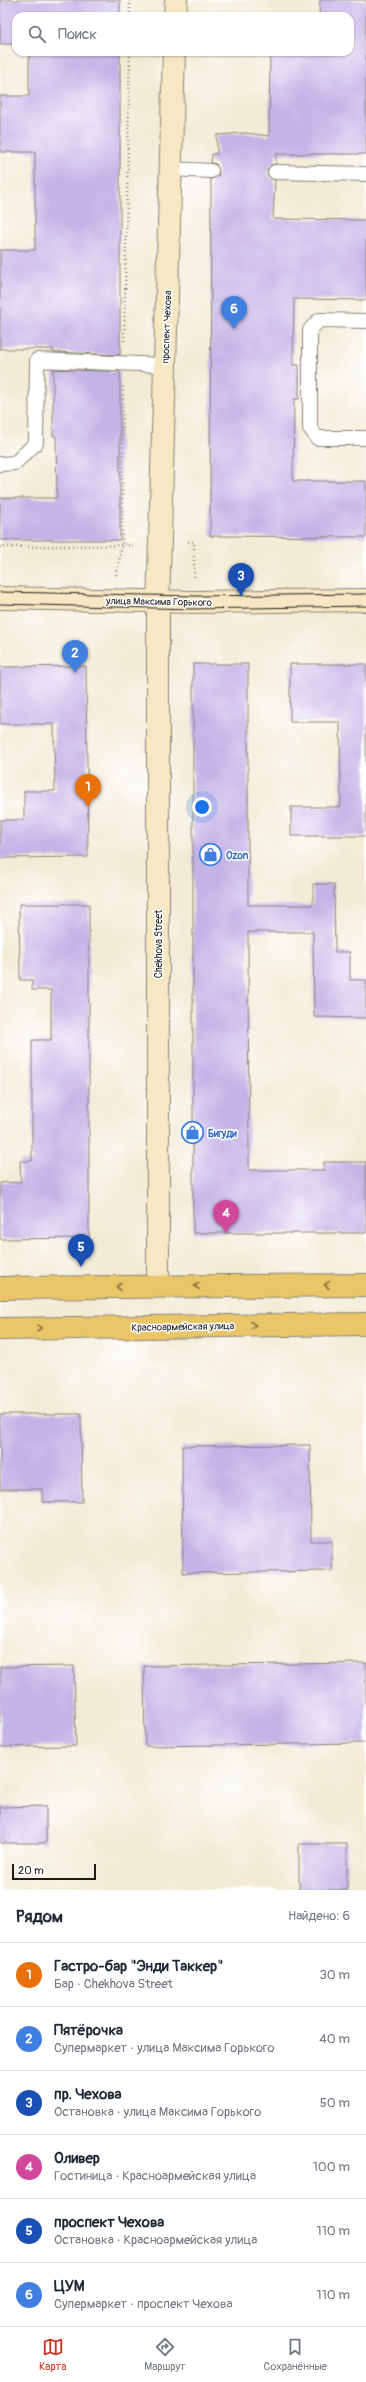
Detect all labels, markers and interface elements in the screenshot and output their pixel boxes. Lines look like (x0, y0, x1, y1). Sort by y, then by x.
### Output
search box (12, 12, 354, 56)
icon: search (26, 23, 48, 45)
text: Поиск (58, 25, 97, 44)
street label: проспект Чехова (160, 290, 174, 364)
pin: 6 (221, 296, 247, 329)
pin: 3 (228, 563, 254, 596)
street label: улица Максима Горького (105, 595, 213, 609)
pin: 2 (62, 640, 88, 673)
pin: 1 (75, 774, 101, 807)
your location (192, 797, 212, 817)
shop icon: Ozon (197, 842, 223, 868)
place label: Ozon (226, 850, 249, 862)
street label: Chekhova Street (153, 909, 165, 978)
shop icon: Бигуди (180, 1120, 206, 1146)
place label: Бигуди (208, 1128, 237, 1140)
pin: 4 (213, 1200, 239, 1233)
pin: 5 (68, 1234, 94, 1267)
one-way arrow (324, 1281, 330, 1290)
one-way arrow (194, 1282, 200, 1290)
one-way arrow (116, 1283, 122, 1291)
street label: Красноармейская улица (131, 1320, 235, 1334)
one-way arrow (250, 1321, 256, 1329)
one-way arrow (36, 1324, 42, 1332)
scale bar (12, 1862, 96, 1881)
text: 20 m (18, 1864, 44, 1877)
text: Рядом (16, 1906, 63, 1927)
text: Найдено: 6 (288, 1908, 350, 1924)
text: Гастро-бар "Энди Таккер" (54, 1957, 223, 1976)
text: 1 (26, 1967, 32, 1983)
text: 30 m (320, 1967, 350, 1983)
text: Бар · Chekhova Street (54, 1976, 173, 1992)
text: Пятёрочка (54, 2021, 123, 2040)
text: 2 (25, 2031, 33, 2047)
text: 40 m (319, 2031, 350, 2047)
text: Супермаркет · улица Максима Горького (54, 2040, 275, 2056)
text: пр. Чехова (54, 2085, 122, 2104)
text: 3 (25, 2095, 33, 2111)
text: 50 m (320, 2095, 350, 2111)
text: Остановка · улица Максима Горького (54, 2104, 261, 2120)
text: Оливер (54, 2149, 100, 2168)
text: 4 (25, 2159, 33, 2175)
text: 100 m (313, 2159, 350, 2175)
text: Гостиница · Красноармейская улица (54, 2168, 256, 2184)
text: проспект Чехова (54, 2213, 164, 2232)
text: 5 (25, 2223, 33, 2239)
text: 110 m (317, 2223, 350, 2239)
text: Остановка · Красноармейская улица (54, 2232, 257, 2248)
text: ЦУМ (54, 2277, 84, 2296)
text: 6 (25, 2287, 33, 2303)
text: 110 m (317, 2287, 350, 2303)
text: Супермаркет · проспект Чехова (54, 2296, 233, 2312)
tab: Карта (39, 2336, 66, 2373)
tab: Маршрут (144, 2336, 186, 2373)
tab: Сохранённые (264, 2336, 327, 2373)

